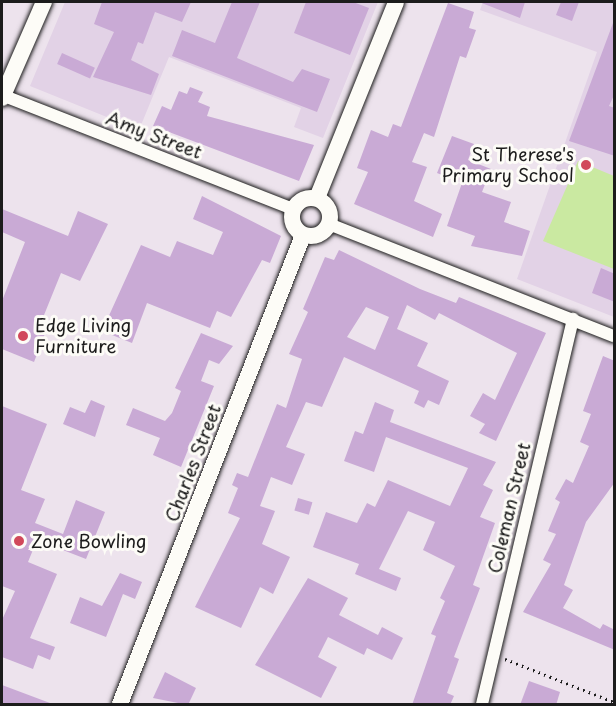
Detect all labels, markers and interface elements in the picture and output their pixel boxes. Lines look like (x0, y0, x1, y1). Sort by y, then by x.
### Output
street label: Amy Street (103, 107, 205, 163)
place label: St Therese's Primary School (441, 144, 574, 186)
marker: St Therese's Primary School (579, 158, 593, 172)
place label: Edge Living Furniture (35, 315, 131, 358)
marker: Edge Living Furniture (16, 329, 30, 343)
street label: Charles Street (160, 401, 226, 525)
street label: Coleman Street (483, 440, 535, 576)
place label: Zone Bowling (31, 530, 147, 552)
marker: Zone Bowling (12, 534, 26, 548)

